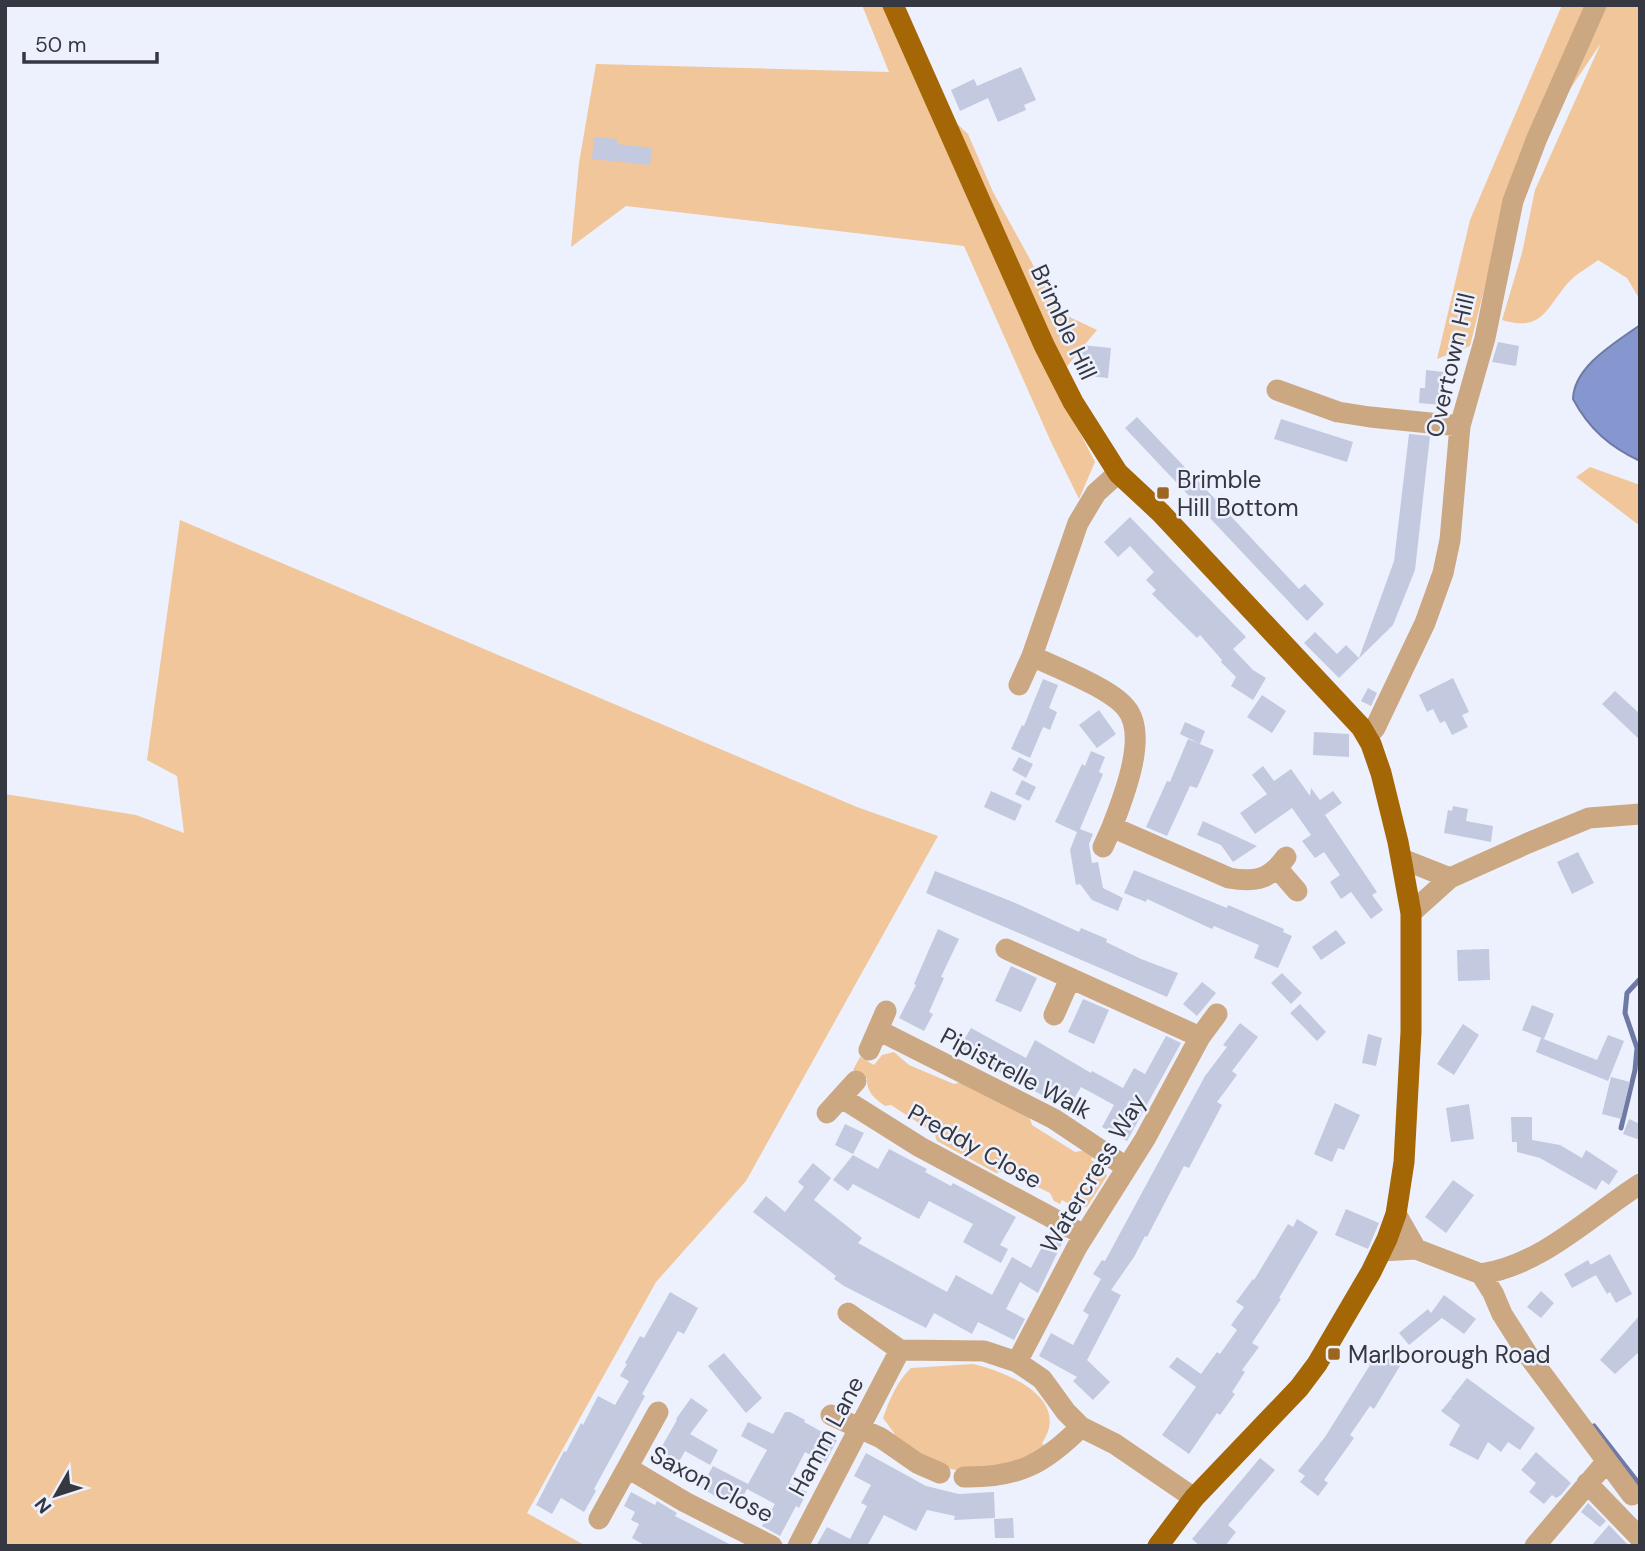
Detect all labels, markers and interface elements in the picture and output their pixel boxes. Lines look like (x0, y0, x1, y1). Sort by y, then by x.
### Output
scale bar (24, 21, 158, 65)
text: 50 m (35, 31, 86, 59)
street label: Brimble Hill (1024, 259, 1104, 385)
street label: Overtown Hill (1418, 290, 1482, 440)
place label: Brimble Hill Bottom (1177, 464, 1299, 523)
marker: Brimble Hill Bottom (1155, 485, 1171, 501)
street label: Pipistrelle Walk (935, 1020, 1097, 1126)
street label: Watercress Way (1033, 1088, 1153, 1258)
street label: Preddy Close (903, 1096, 1047, 1196)
place label: Marlborough Road (1348, 1339, 1551, 1370)
marker: Marlborough Road (1326, 1346, 1342, 1362)
street label: Hamm Lane (781, 1371, 871, 1501)
street label: Saxon Close (645, 1439, 779, 1529)
north arrow (21, 1460, 91, 1530)
text: N (29, 1492, 57, 1519)

